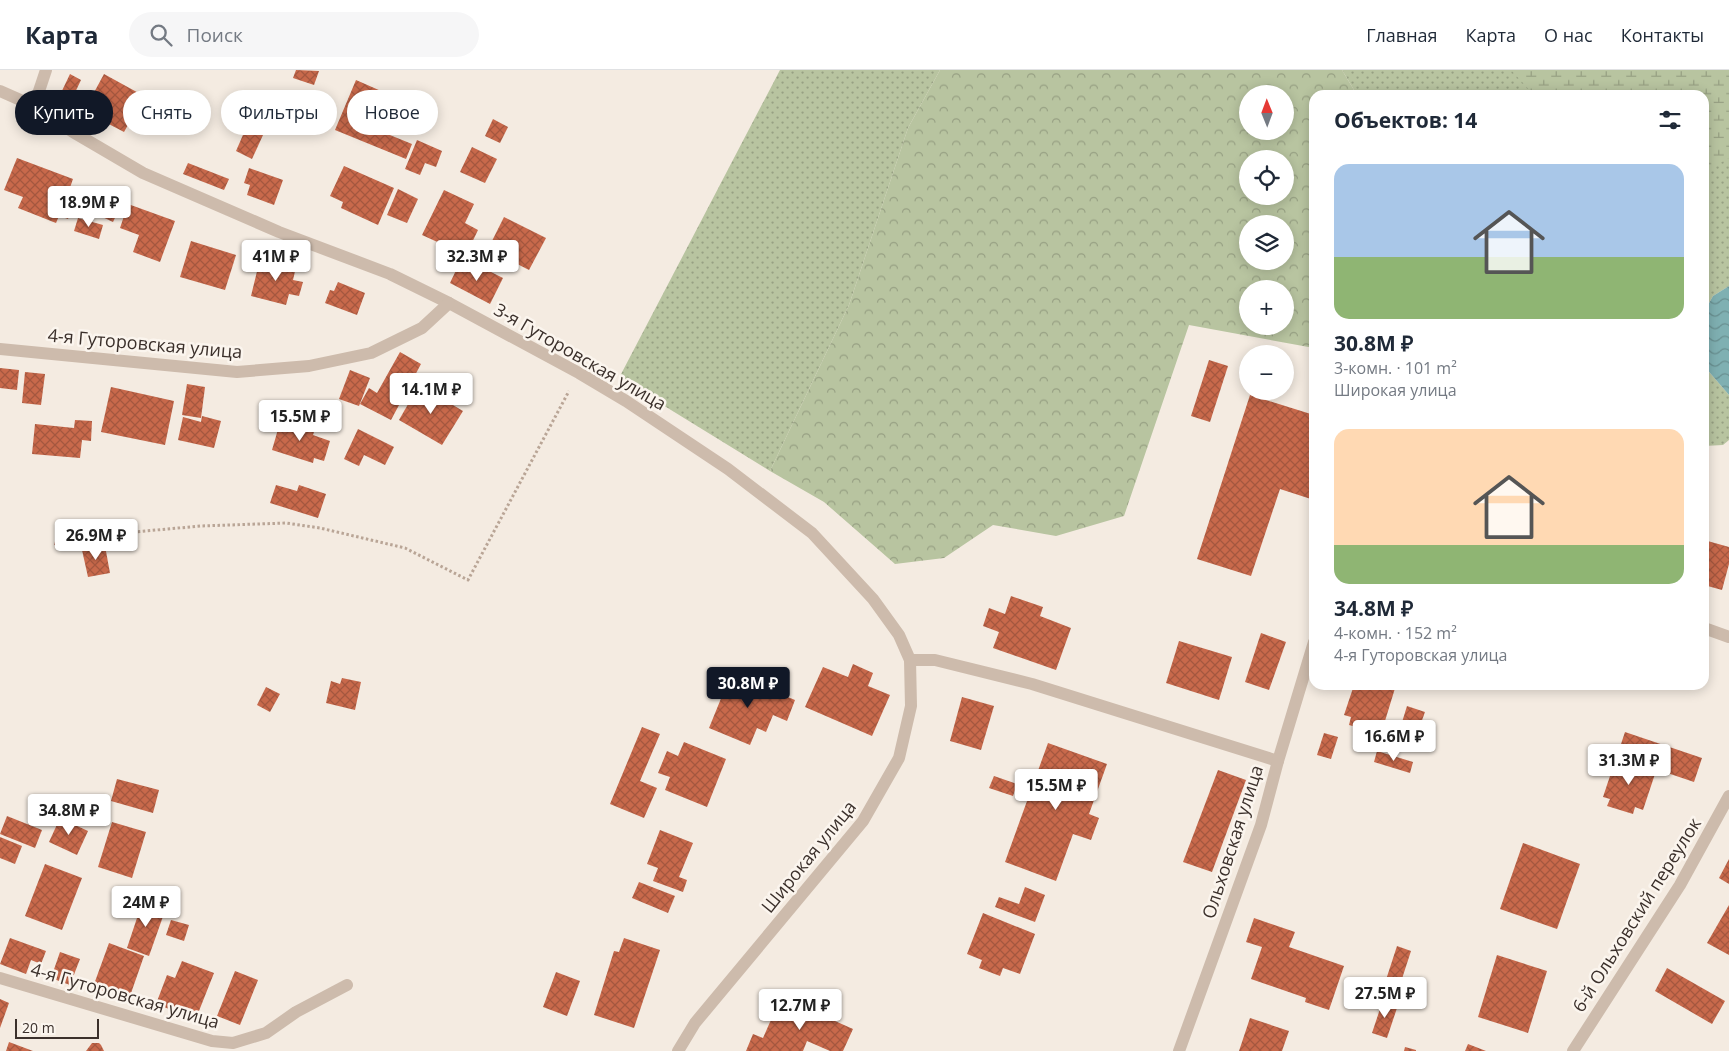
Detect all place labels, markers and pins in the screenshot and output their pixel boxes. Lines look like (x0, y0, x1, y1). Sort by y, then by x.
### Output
pin: 18.9M ₽ (43, 186, 135, 228)
pin: 41M ₽ (241, 240, 311, 282)
pin: 32.3M ₽ (431, 240, 523, 282)
pin: 14.1M ₽ (385, 372, 477, 415)
pin: 15.5M ₽ (254, 400, 346, 442)
pin: 26.9M ₽ (50, 518, 142, 561)
pin: 30.8M ₽ (702, 666, 794, 709)
pin: 16.6M ₽ (1348, 720, 1440, 762)
pin: 31.3M ₽ (1583, 744, 1675, 786)
pin: 15.5M ₽ (1010, 768, 1102, 811)
pin: 34.8M ₽ (23, 794, 115, 836)
pin: 24M ₽ (111, 886, 181, 928)
pin: 27.5M ₽ (1339, 976, 1431, 1019)
pin: 12.7M ₽ (754, 988, 846, 1031)

